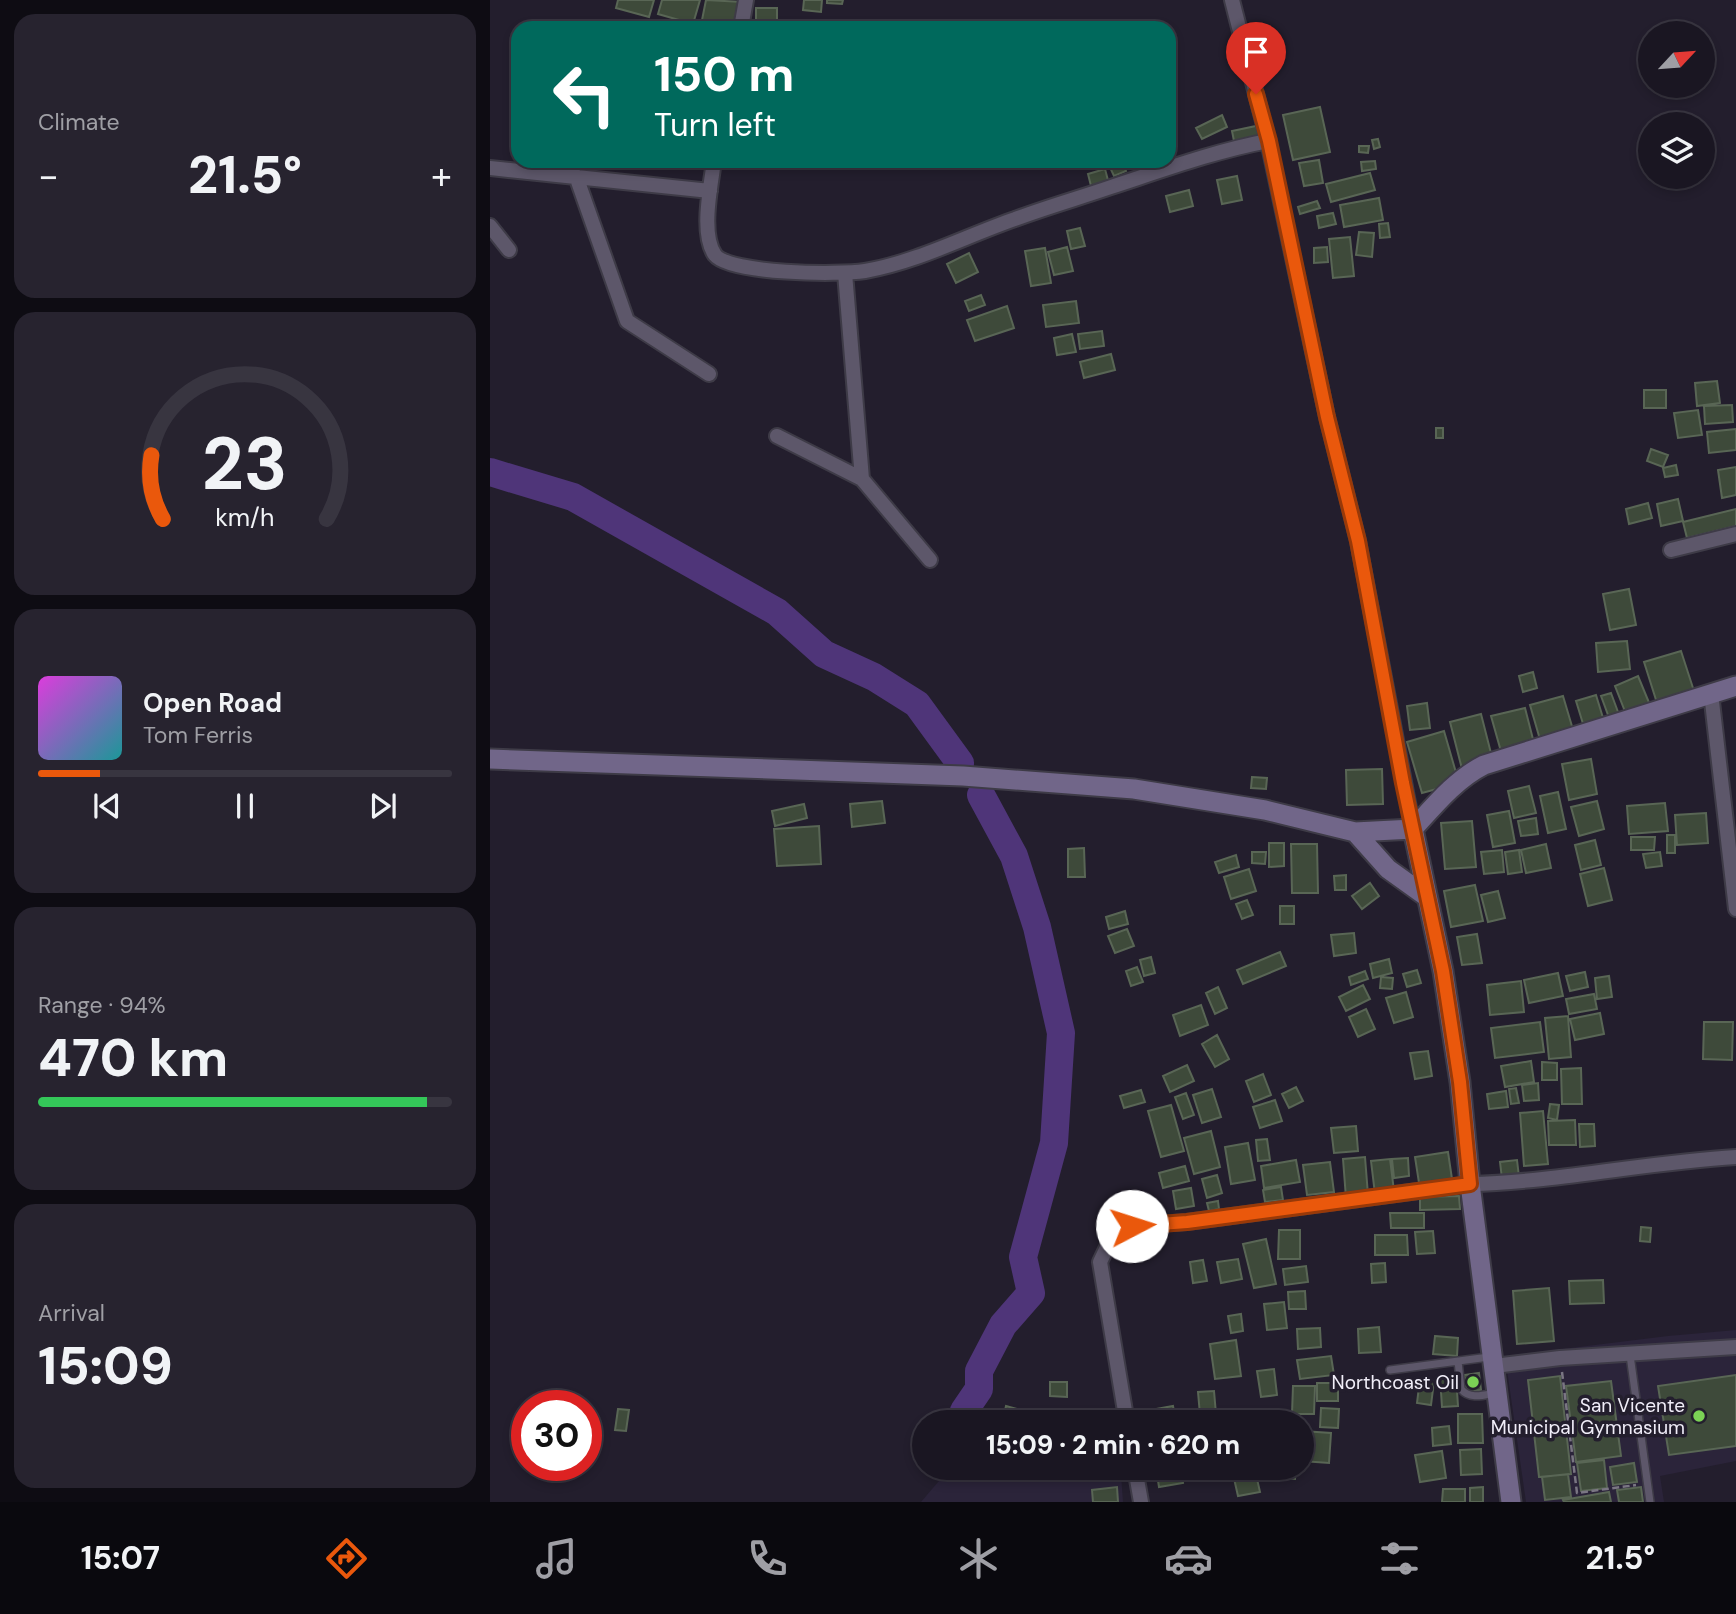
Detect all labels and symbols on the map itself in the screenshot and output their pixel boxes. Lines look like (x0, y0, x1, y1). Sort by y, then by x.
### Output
north arrow (1638, 21, 1715, 98)
pin (1226, 22, 1286, 94)
position arrow (1095, 1189, 1169, 1263)
place label: Northcoast Oil (1332, 1370, 1459, 1395)
marker: Northcoast Oil (1465, 1374, 1481, 1390)
speed limit sign: 30 (511, 1390, 602, 1481)
place label: San Vicente Municipal Gymnasium (1491, 1393, 1685, 1440)
marker: San Vicente Municipal Gymnasium (1691, 1408, 1707, 1424)

